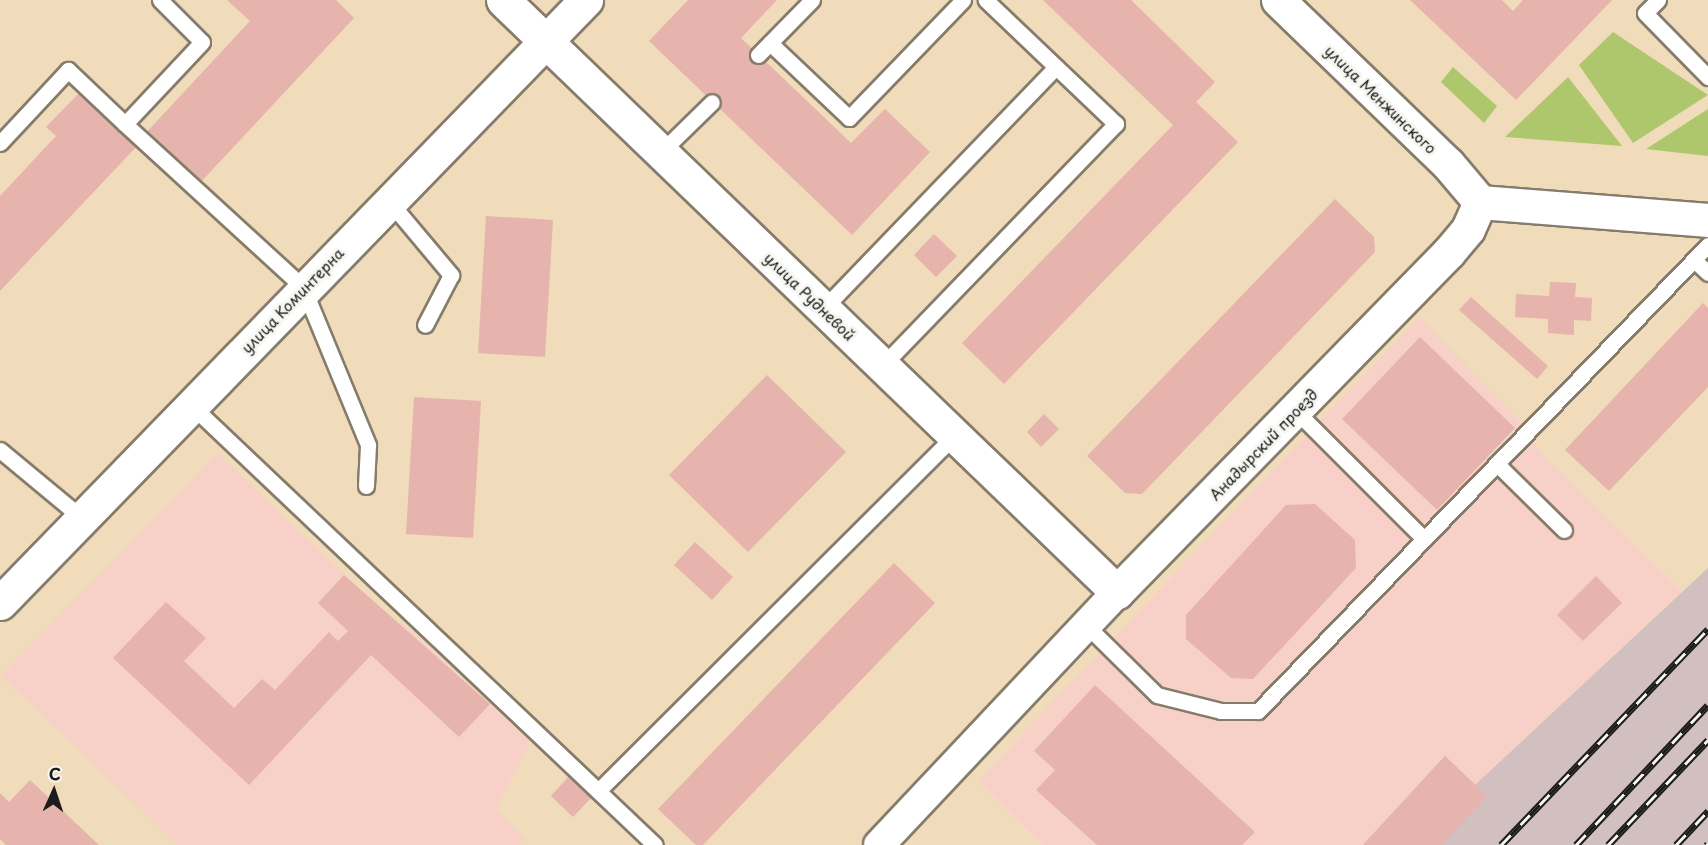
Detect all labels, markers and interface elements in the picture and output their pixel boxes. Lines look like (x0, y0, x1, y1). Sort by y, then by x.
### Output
street label: улица Менжинского (1321, 41, 1441, 157)
street label: улица Коминтерна (237, 243, 347, 357)
street label: улица Рудневой (761, 248, 859, 344)
street label: Анадырский проезд (1205, 385, 1321, 503)
north arrow (24, 761, 84, 821)
text: С (48, 761, 62, 785)

